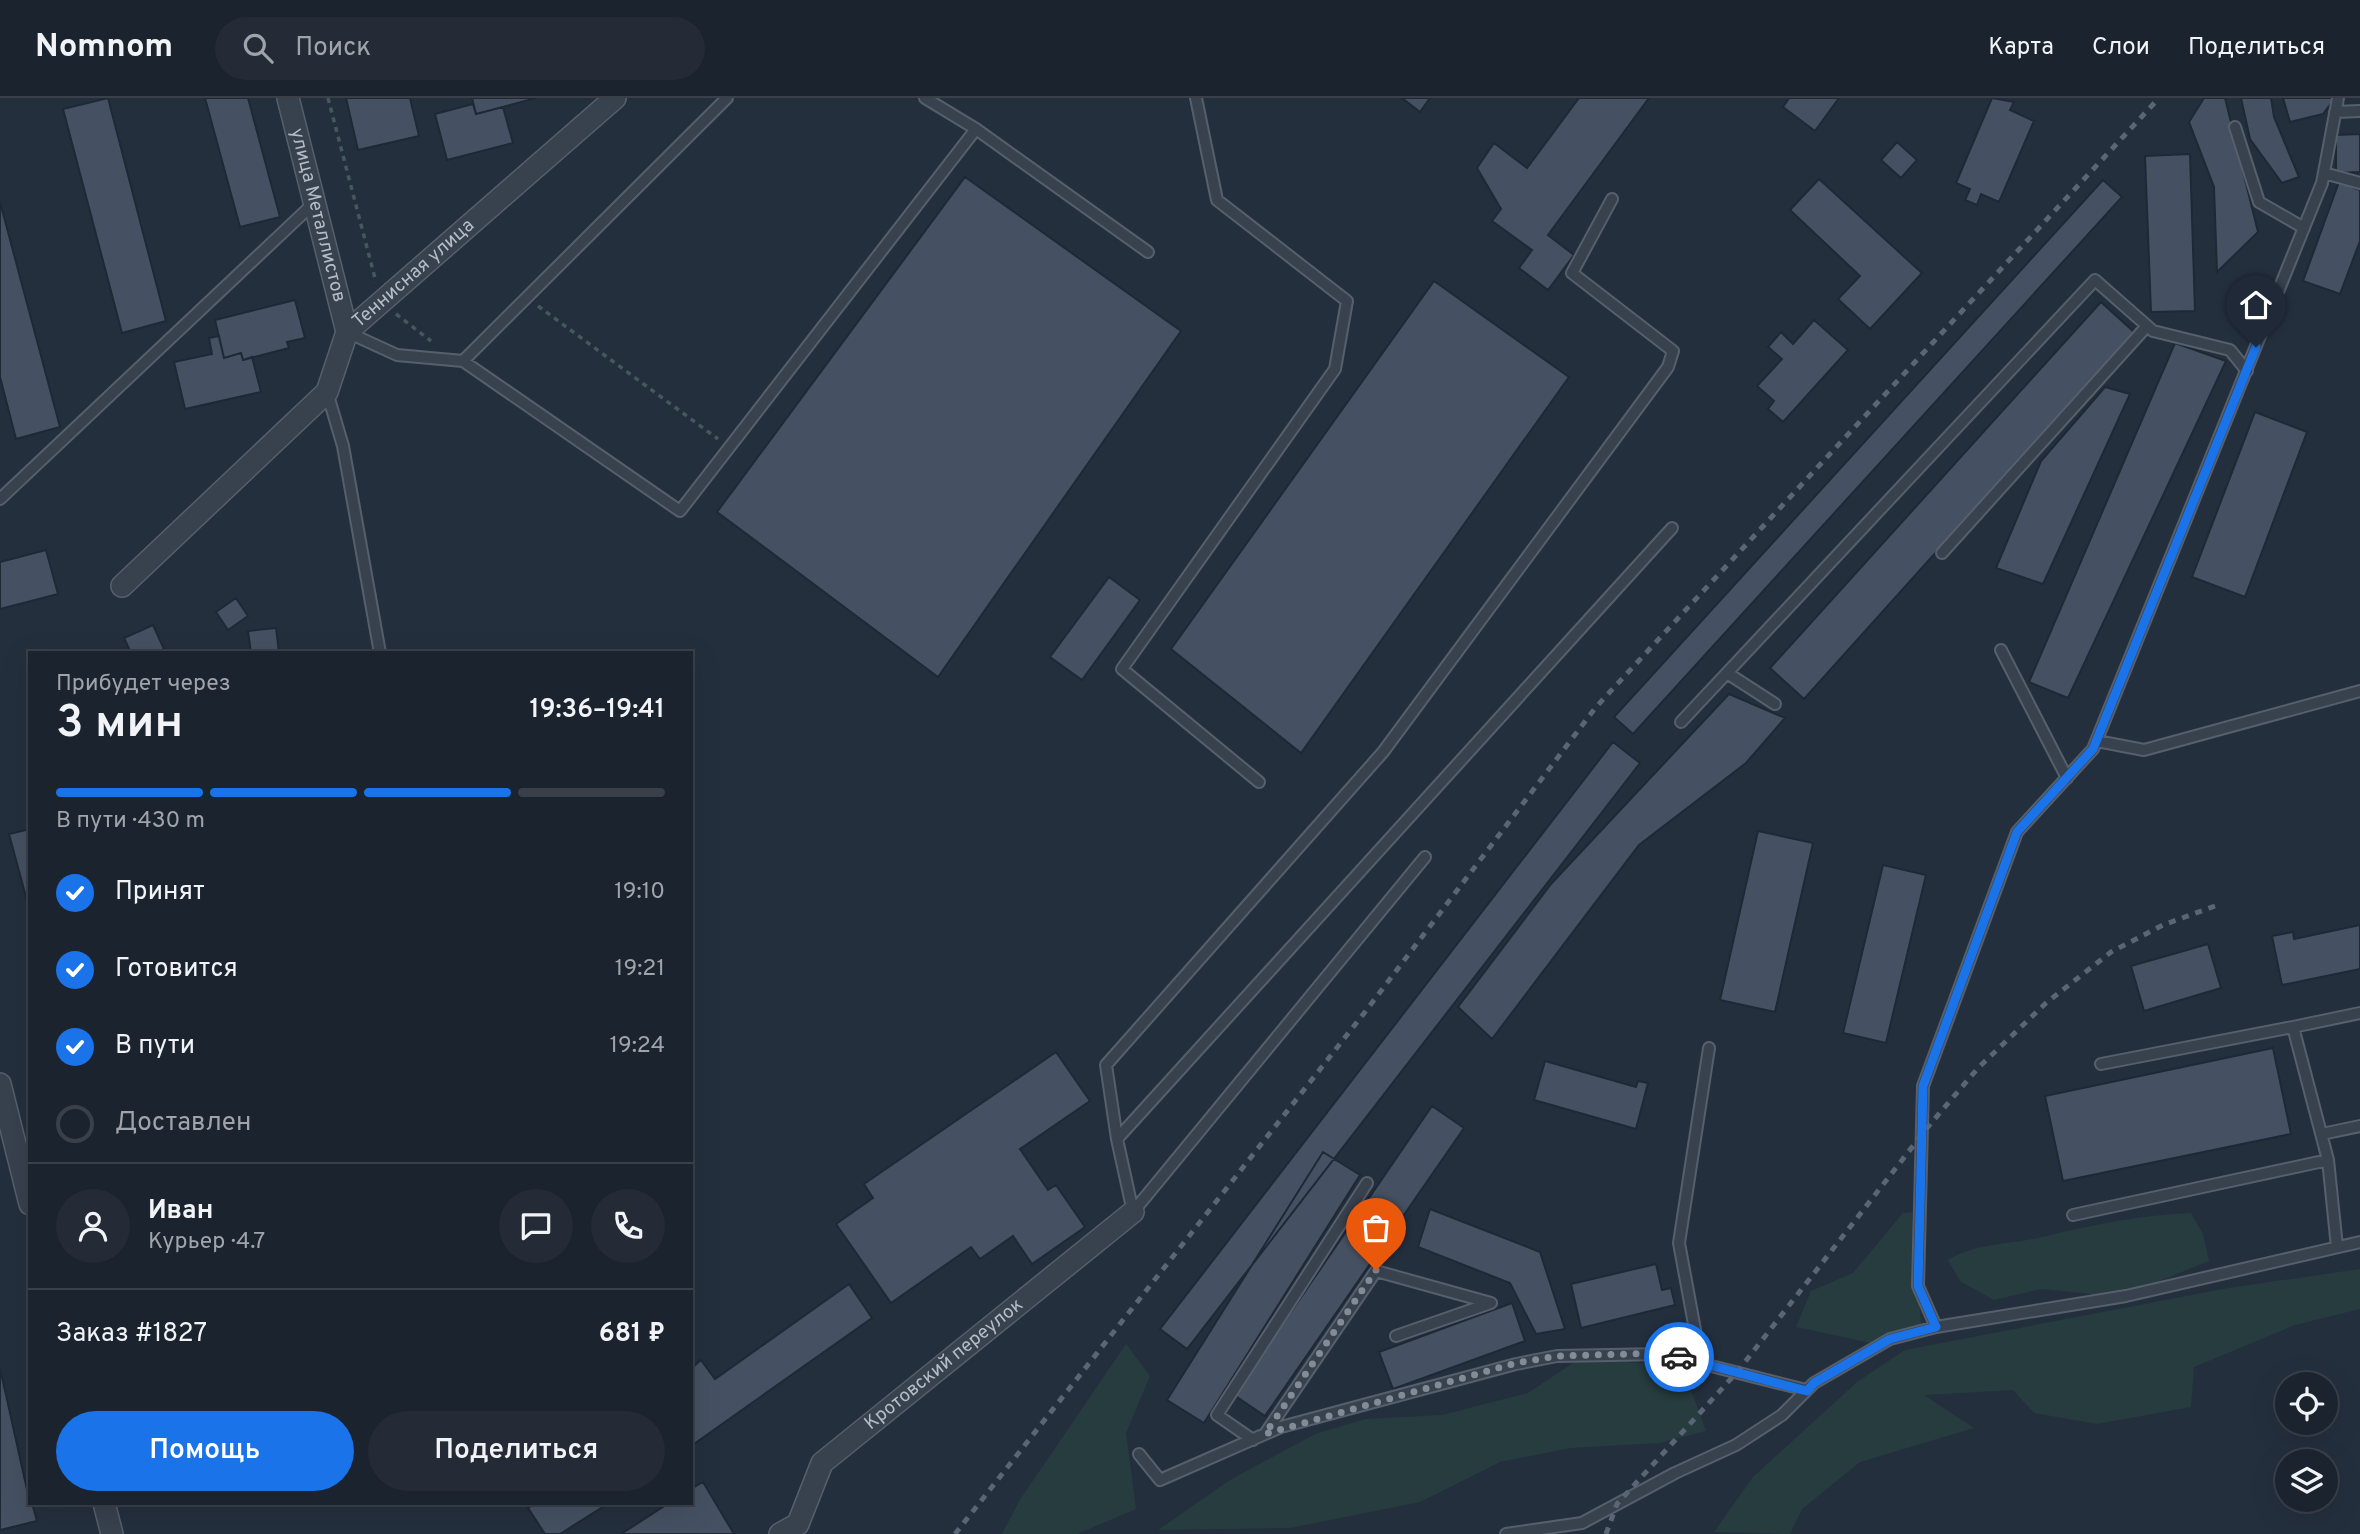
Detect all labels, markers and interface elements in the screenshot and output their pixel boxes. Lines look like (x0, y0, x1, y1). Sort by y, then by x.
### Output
search box (215, 17, 705, 80)
text: Nomnom (35, 27, 173, 69)
icon: search (239, 29, 277, 67)
text: Поиск (295, 32, 371, 65)
text: Карта (1988, 33, 2054, 63)
text: Слои (2092, 33, 2150, 63)
text: Поделиться (2188, 33, 2325, 63)
street label: улица Металлистов (284, 126, 351, 305)
street label: Теннисная улица (348, 214, 480, 334)
pin (2226, 275, 2286, 347)
icon: home (2237, 286, 2275, 324)
text: Прибудет через (56, 670, 231, 699)
text: 19:36–19:41 (529, 694, 665, 727)
text: 3 мин (56, 695, 183, 754)
text: В пути · 430 m (56, 807, 205, 836)
icon: check (56, 874, 94, 912)
text: Принят (115, 876, 205, 909)
text: 19:10 (614, 878, 665, 907)
icon: check (56, 951, 94, 989)
text: Готовится (115, 953, 238, 986)
text: 19:21 (615, 955, 665, 984)
icon: check (56, 1028, 94, 1066)
text: В пути (115, 1030, 195, 1063)
text: 19:24 (609, 1032, 665, 1061)
text: Доставлен (115, 1107, 251, 1140)
button: person (56, 1189, 130, 1263)
button: chat (499, 1189, 573, 1263)
button: phone (591, 1189, 665, 1263)
text: Иван (148, 1195, 213, 1228)
pin (1346, 1198, 1406, 1270)
icon: bag (1357, 1209, 1395, 1247)
text: Курьер · 4.7 (148, 1228, 265, 1257)
street label: Кротовский переулок (860, 1293, 1028, 1436)
text: Заказ #1827 (56, 1318, 207, 1351)
text: 681 ₽ (599, 1318, 665, 1351)
courier (1644, 1322, 1714, 1392)
icon: car (1660, 1338, 1698, 1376)
map controls (2275, 1372, 2338, 1512)
button: locate (2275, 1372, 2338, 1435)
button: Помощь (56, 1411, 354, 1491)
button: Поделиться (368, 1411, 665, 1491)
button: layers (2275, 1449, 2338, 1512)

